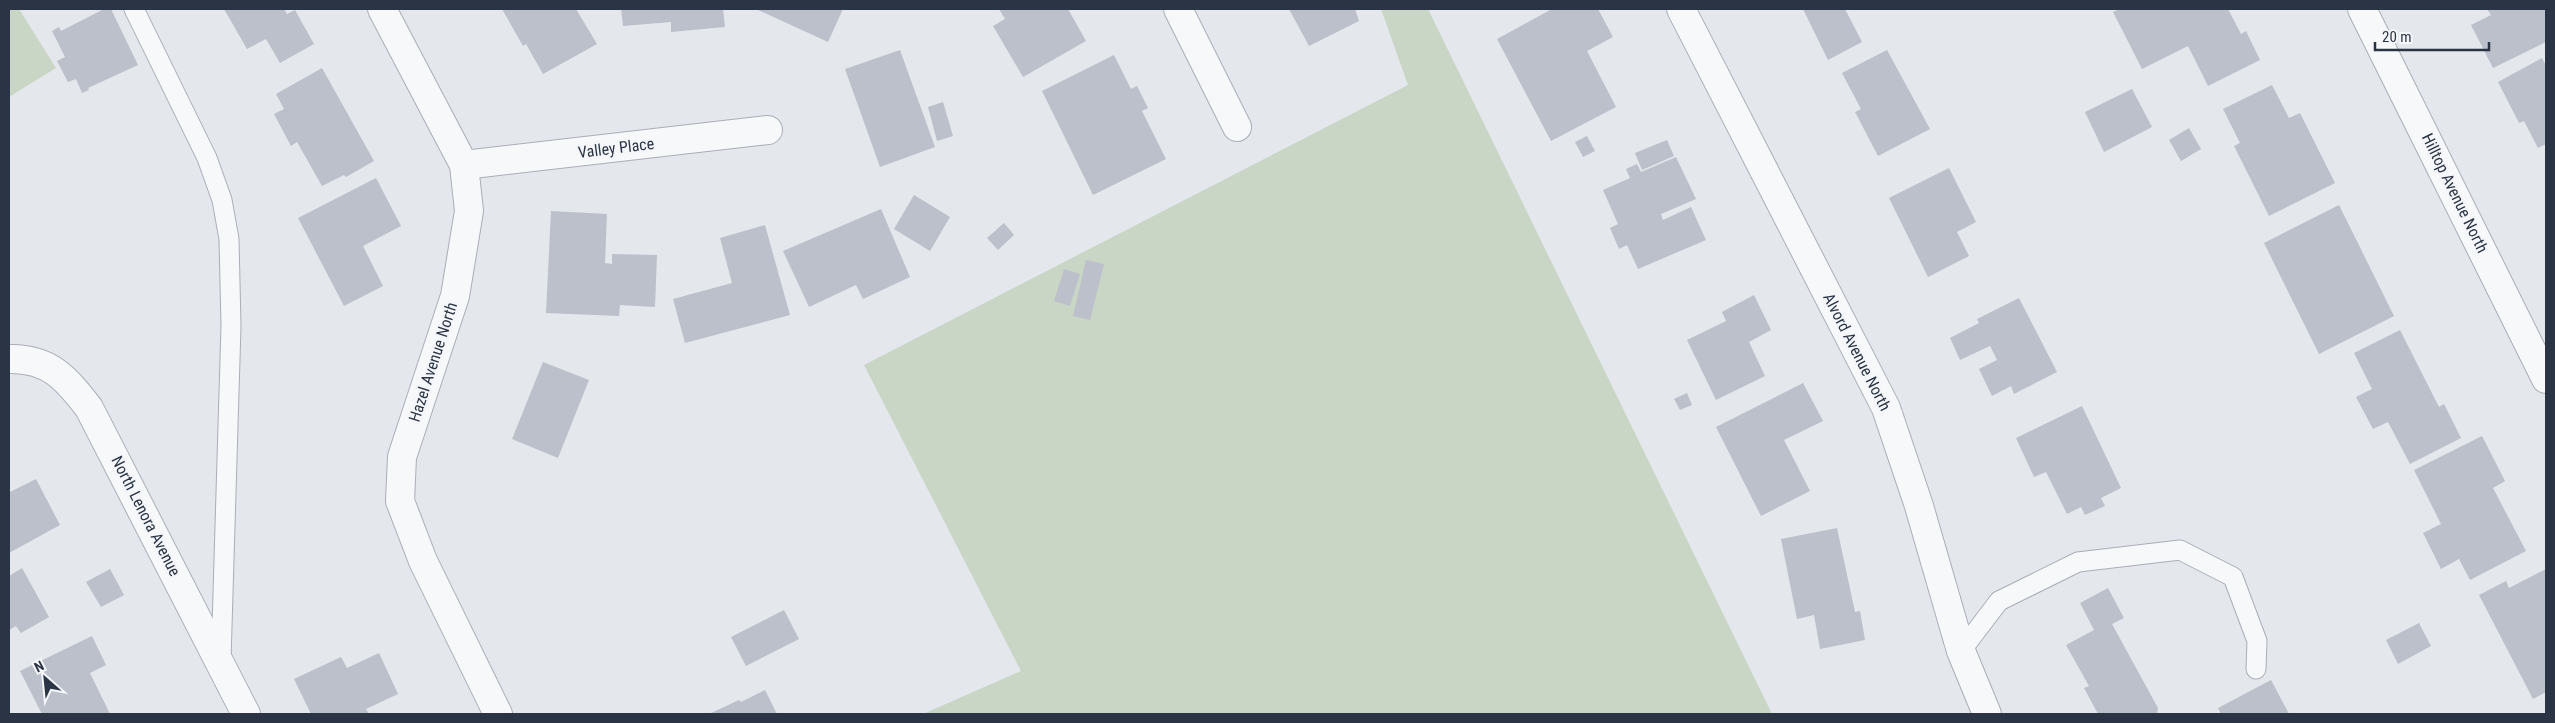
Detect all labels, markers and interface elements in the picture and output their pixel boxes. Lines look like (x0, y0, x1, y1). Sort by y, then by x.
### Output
scale bar (2375, 20, 2489, 52)
text: 20 m (2382, 28, 2412, 46)
street label: Hilltop Avenue North (2418, 130, 2492, 256)
street label: Valley Place (577, 134, 655, 162)
street label: Alvord Avenue North (1819, 290, 1895, 414)
street label: Hazel Avenue North (405, 300, 461, 424)
street label: North Lenora Avenue (108, 453, 184, 579)
north arrow (20, 653, 70, 703)
text: N (32, 657, 47, 675)

